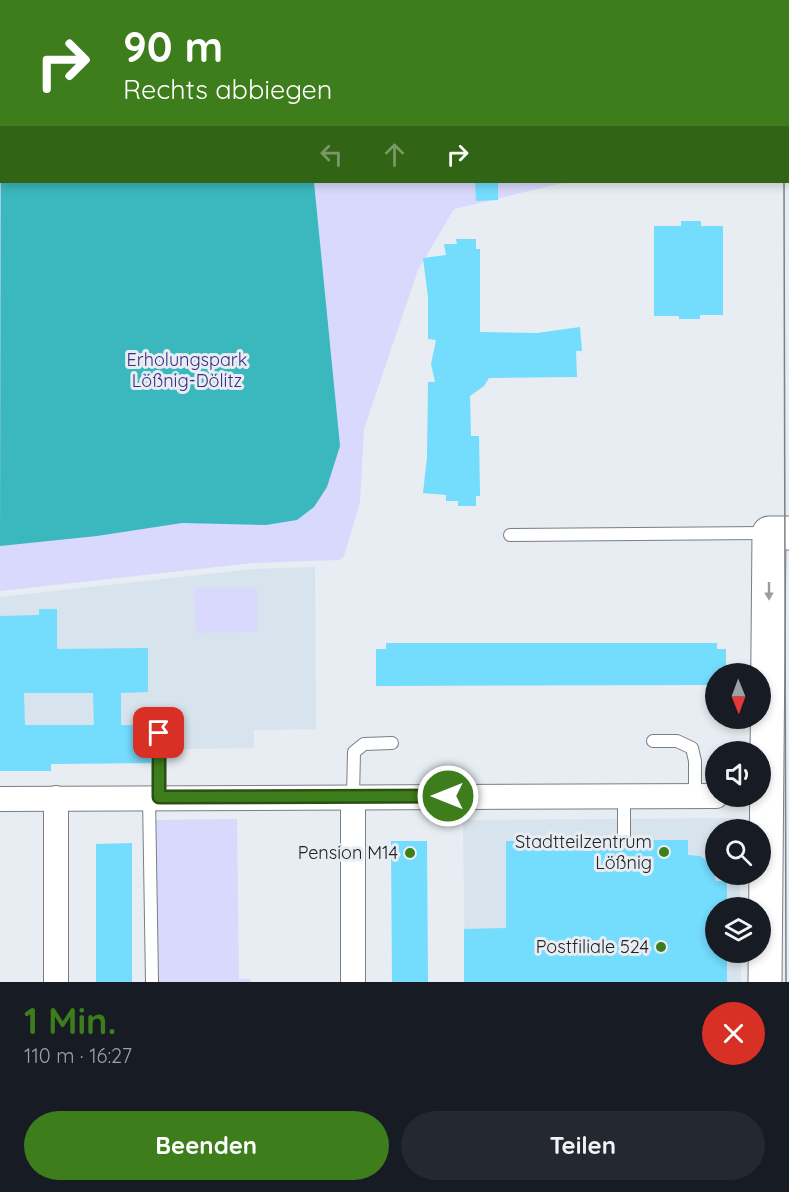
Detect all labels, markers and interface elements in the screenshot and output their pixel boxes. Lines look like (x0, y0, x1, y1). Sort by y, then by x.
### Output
text: 90 m (123, 20, 223, 73)
icon: right (24, 24, 102, 102)
text: Rechts abbiegen (123, 72, 332, 106)
icon: left (315, 138, 348, 171)
icon: ahead (378, 138, 411, 171)
icon: right (441, 138, 474, 171)
park label: Erholungspark Lößnig-Dölitz (127, 348, 247, 392)
one-way arrow (764, 582, 774, 601)
north arrow (705, 663, 771, 729)
map controls (705, 663, 771, 963)
pin (133, 707, 184, 758)
icon: arrive (142, 716, 175, 749)
button: sound (705, 741, 771, 807)
position arrow (416, 764, 480, 828)
button: search (705, 819, 771, 885)
place label: Stadtteilzentrum Lößnig (515, 830, 652, 874)
place label: Pension M14 (298, 841, 398, 864)
marker: Stadtteilzentrum Lößnig (657, 845, 671, 859)
marker: Pension M14 (403, 846, 417, 860)
button: layers (705, 897, 771, 963)
place label: Postfiliale 524 (536, 935, 649, 958)
marker: Postfiliale 524 (654, 940, 668, 954)
text: 1 Min. (24, 998, 116, 1043)
button: close (702, 1002, 765, 1065)
text: 110 m · 16:27 (24, 1043, 132, 1068)
button: Beenden (24, 1111, 389, 1180)
button: Teilen (401, 1111, 765, 1180)

